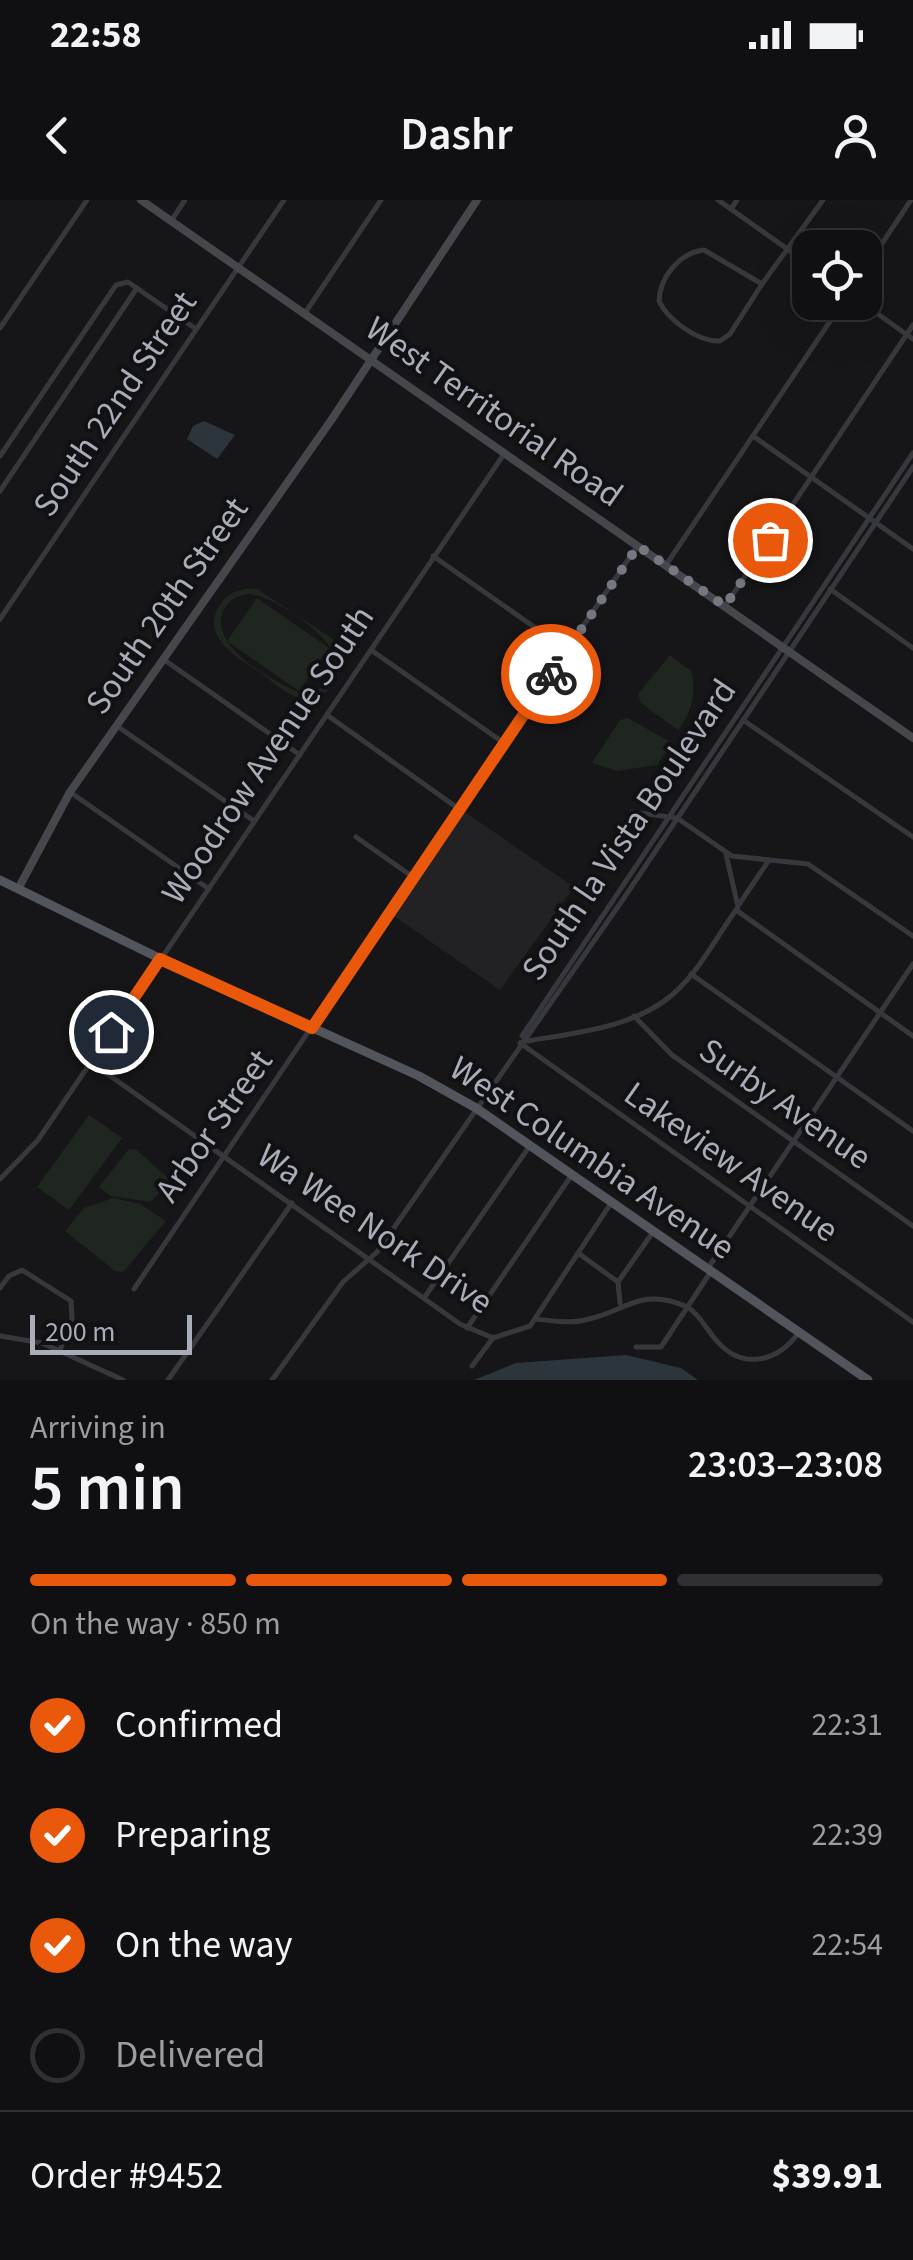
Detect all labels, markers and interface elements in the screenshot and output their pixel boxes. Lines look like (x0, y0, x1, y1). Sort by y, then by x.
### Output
text: 22:58 (50, 8, 142, 62)
text: Dashr (400, 103, 513, 167)
icon: back (30, 108, 85, 163)
icon: person (828, 108, 883, 163)
map controls (792, 230, 882, 320)
button: locate (792, 230, 882, 320)
street label: South 22nd Street (21, 281, 209, 527)
street label: West Territorial Road (355, 304, 633, 520)
street label: South 20th Street (73, 487, 261, 725)
pin (728, 498, 813, 583)
icon: bag (743, 513, 798, 568)
street label: Woodrow Avenue South (149, 596, 387, 914)
courier (501, 624, 601, 724)
icon: bike (524, 647, 579, 702)
street label: South la Vista Boulevard (509, 669, 749, 991)
pin (69, 990, 154, 1075)
icon: home (84, 1005, 139, 1060)
street label: Surby Avenue (689, 1026, 881, 1182)
street label: Arbor Street (143, 1039, 285, 1213)
street label: West Columbia Avenue (440, 1044, 744, 1272)
street label: Lakeview Avenue (614, 1069, 848, 1255)
street label: Wa Wee Nork Drive (247, 1131, 503, 1327)
scale bar (30, 1310, 192, 1354)
text: 200 m (45, 1312, 116, 1352)
text: Arriving in (30, 1405, 166, 1451)
text: 23:03–23:08 (688, 1438, 883, 1492)
text: 5 min (30, 1442, 185, 1535)
text: On the way · 850 m (30, 1601, 281, 1647)
icon: check (30, 1698, 85, 1753)
text: Confirmed (115, 1698, 283, 1752)
text: 22:31 (811, 1702, 883, 1748)
icon: check (30, 1808, 85, 1863)
text: Preparing (115, 1808, 270, 1862)
text: 22:39 (811, 1812, 883, 1858)
icon: check (30, 1918, 85, 1973)
text: On the way (115, 1918, 292, 1972)
text: 22:54 (811, 1922, 883, 1968)
text: Delivered (115, 2028, 265, 2082)
text: Order #9452 (30, 2149, 223, 2203)
text: $39.91 (771, 2149, 883, 2203)

